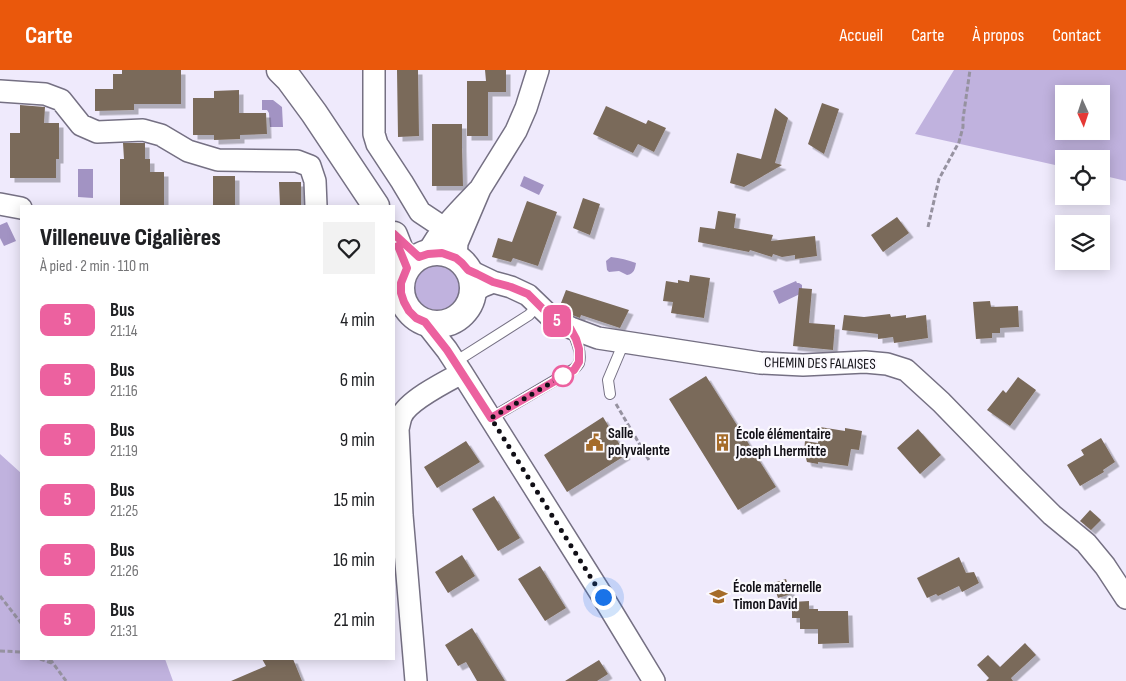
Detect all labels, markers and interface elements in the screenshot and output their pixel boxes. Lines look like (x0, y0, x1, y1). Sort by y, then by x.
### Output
text: Carte (25, 21, 73, 50)
text: Accueil (839, 25, 883, 46)
text: Carte (911, 25, 944, 46)
text: À propos (972, 25, 1024, 46)
text: Contact (1052, 25, 1101, 46)
north arrow (1055, 85, 1110, 140)
map controls (1055, 85, 1110, 270)
button: locate (1055, 150, 1110, 205)
button: layers (1055, 215, 1110, 270)
button: heart (323, 222, 375, 274)
text: Villeneuve Cigalières (40, 223, 221, 252)
text: À pied · 2 min · 110 m (40, 257, 149, 276)
text: Bus (110, 299, 135, 322)
line badge: 5 (541, 305, 573, 337)
text: 5 (64, 309, 71, 330)
text: 4 min (340, 309, 375, 332)
text: 5 (553, 310, 561, 331)
text: 21:14 (110, 322, 138, 341)
street label: CHEMIN DES FALAISES (764, 353, 876, 374)
text: Bus (110, 359, 135, 382)
unlabelled marker (552, 365, 574, 387)
text: 5 (64, 369, 71, 390)
text: 6 min (340, 369, 375, 392)
text: 21:16 (110, 382, 138, 401)
text: Bus (110, 419, 135, 442)
place label: Salle polyvalente (608, 424, 670, 460)
place label: École élémentaire Joseph Lhermitte (735, 425, 831, 461)
text: 5 (64, 429, 71, 450)
text: 9 min (340, 429, 375, 452)
public building icon: Salle polyvalente (584, 432, 604, 452)
building icon: École élémentaire Joseph Lhermitte (712, 433, 732, 453)
text: 21:19 (110, 442, 138, 461)
text: Bus (110, 479, 135, 502)
text: 5 (64, 489, 71, 510)
text: 15 min (334, 489, 375, 512)
text: 21:25 (110, 502, 138, 521)
text: Bus (110, 539, 135, 562)
text: 5 (64, 549, 71, 570)
text: 16 min (333, 549, 375, 572)
text: 21:26 (110, 562, 139, 581)
place label: École maternelle Timon David (733, 578, 822, 614)
your location (591, 585, 616, 610)
school or university icon: École maternelle Timon David (709, 586, 729, 606)
text: Bus (110, 599, 135, 622)
text: 5 (64, 609, 71, 630)
text: 21 min (334, 609, 375, 632)
text: 21:31 (110, 622, 138, 641)

